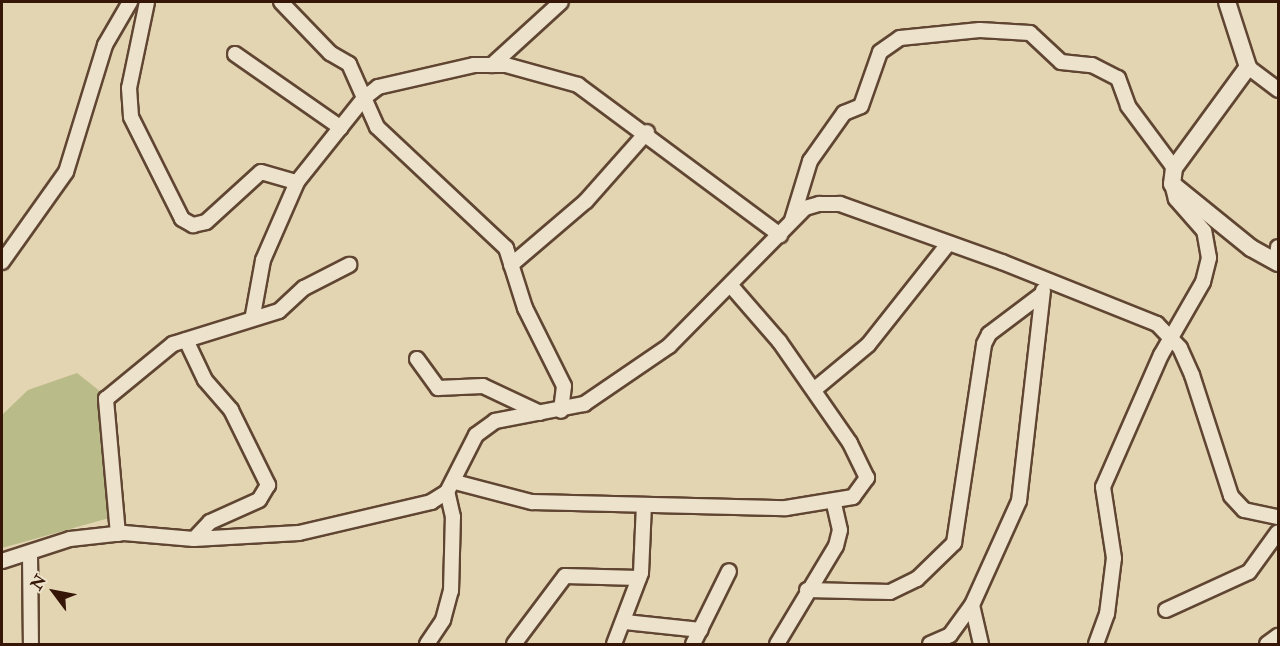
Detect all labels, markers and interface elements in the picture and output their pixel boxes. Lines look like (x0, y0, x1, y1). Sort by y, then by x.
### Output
north arrow (24, 562, 84, 622)
text: N (26, 571, 51, 594)

